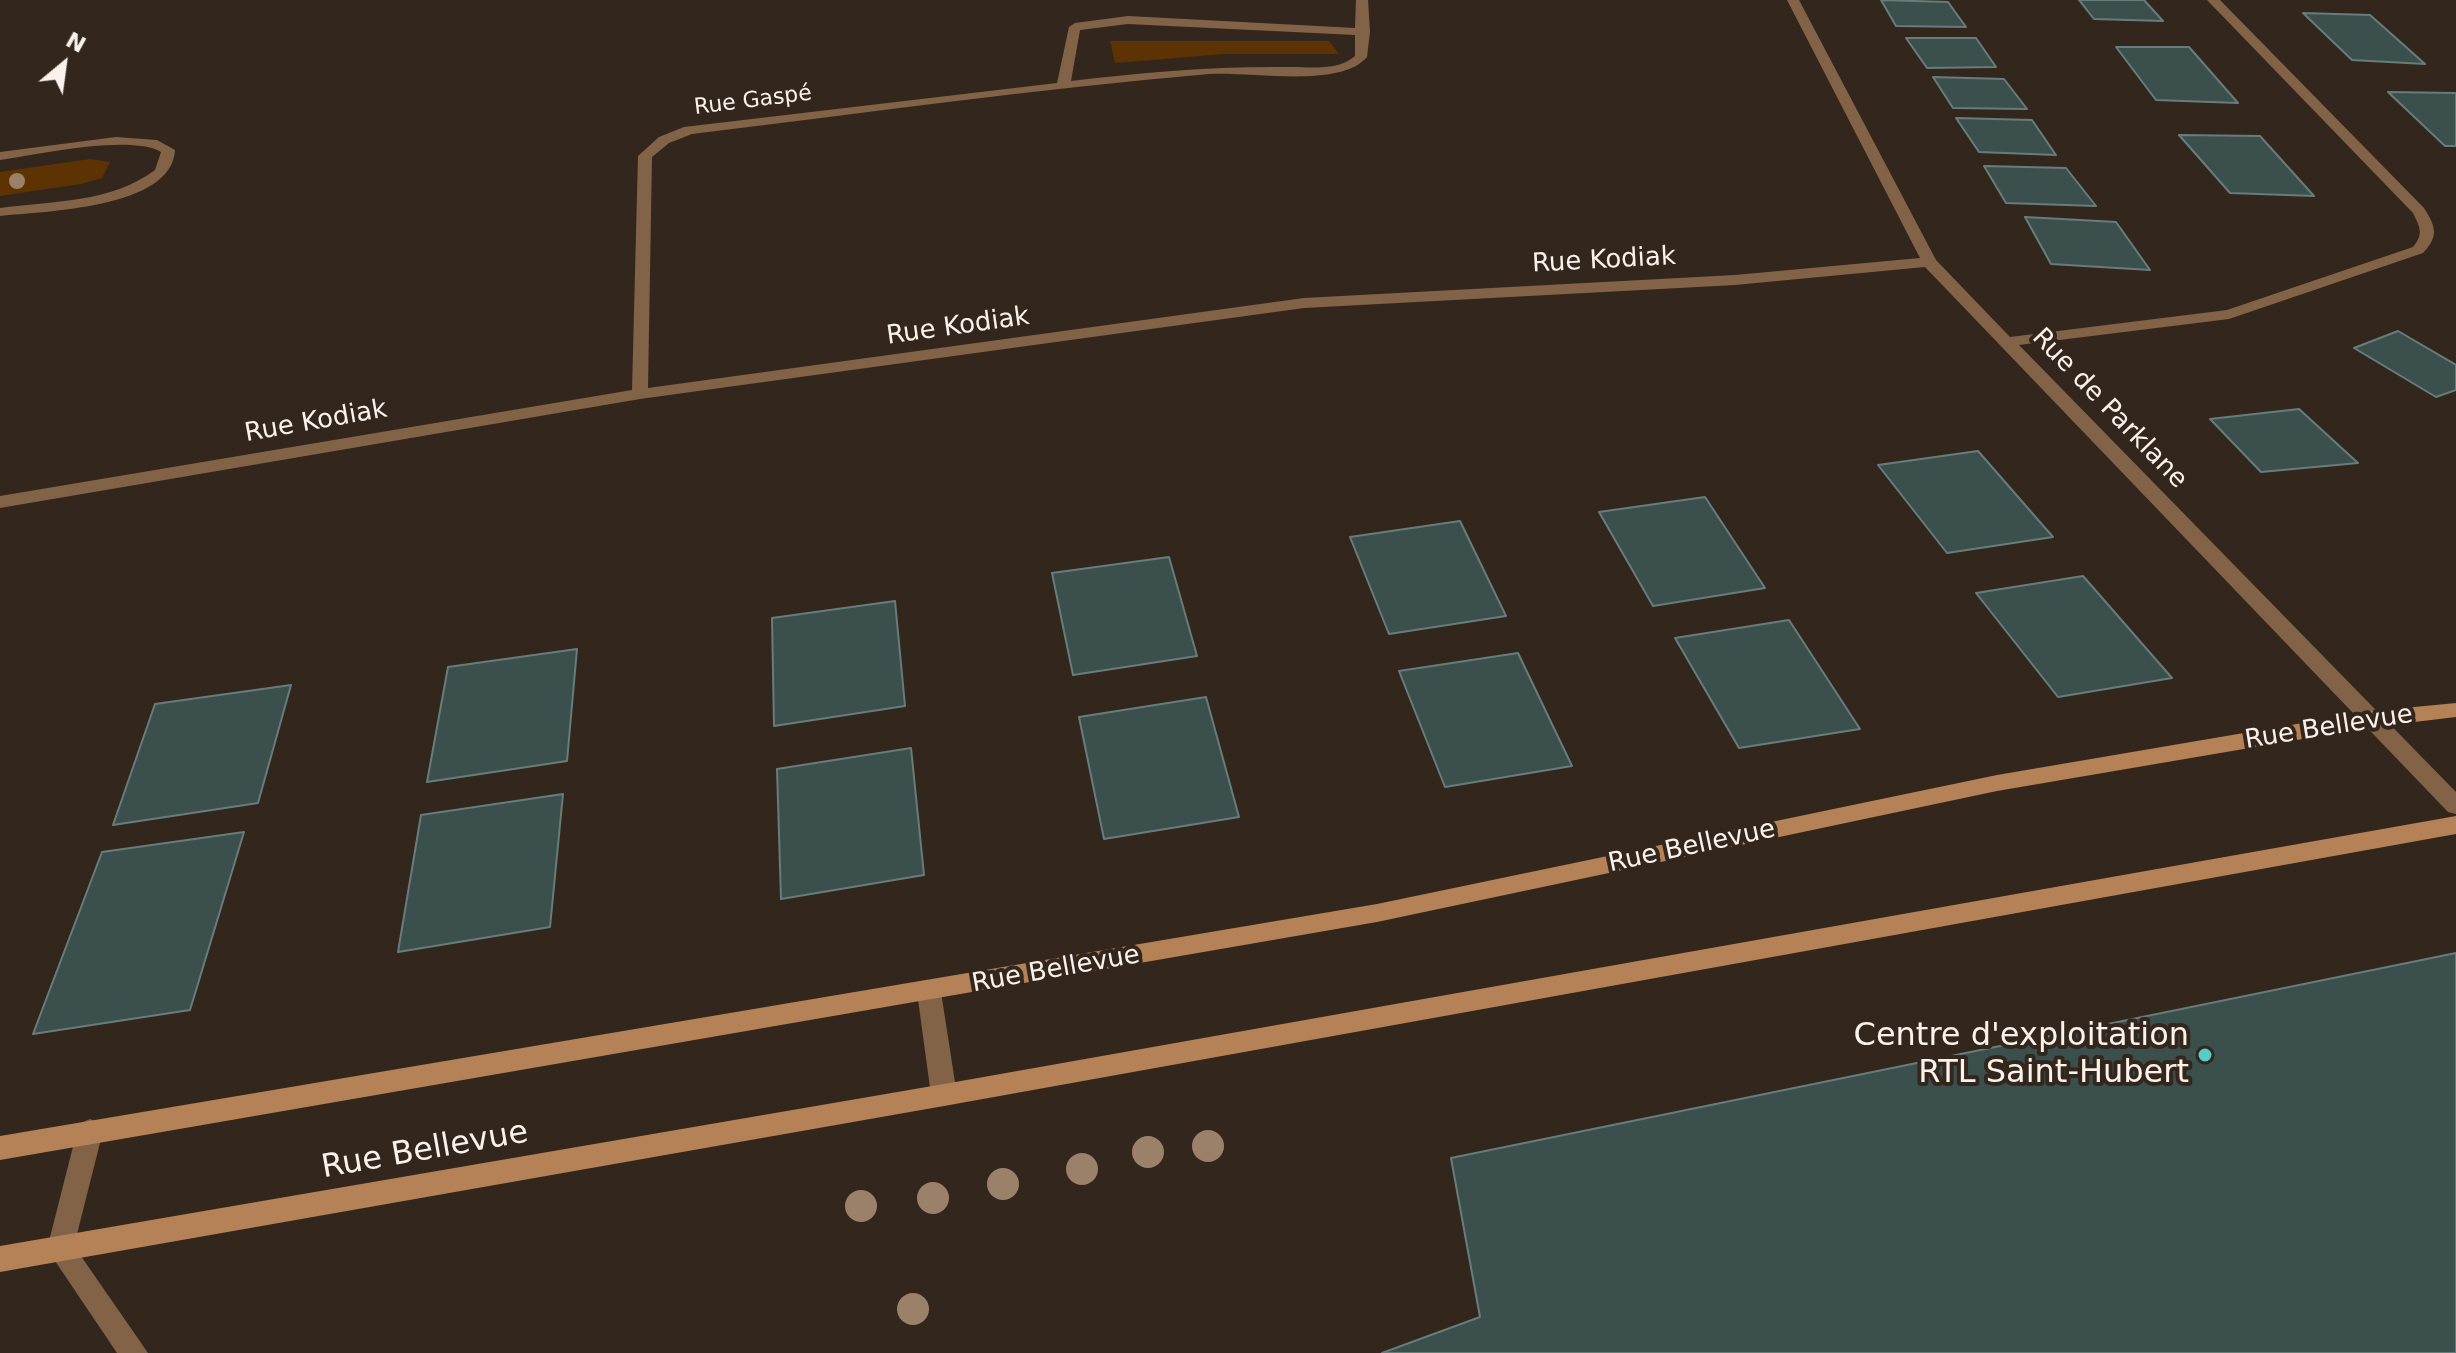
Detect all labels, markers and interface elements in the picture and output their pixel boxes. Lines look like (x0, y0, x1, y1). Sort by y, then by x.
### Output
north arrow (24, 24, 104, 104)
text: N (62, 27, 90, 58)
street label: Rue Gaspé (693, 81, 813, 121)
street label: Rue Kodiak (1531, 242, 1677, 280)
street label: Rue Kodiak (885, 302, 1031, 352)
street label: Rue de Parklane (2025, 323, 2193, 495)
street label: Rue Kodiak (242, 394, 390, 450)
street label: Rue Bellevue (2243, 699, 2415, 757)
street label: Rue Bellevue (1606, 814, 1778, 880)
street label: Rue Bellevue (970, 940, 1142, 1000)
place label: Centre d'exploitation RTL Saint-Hubert (1854, 1018, 2189, 1093)
marker: Centre d'exploitation RTL Saint-Hubert (2196, 1046, 2214, 1064)
street label: Rue Bellevue (319, 1114, 531, 1188)

